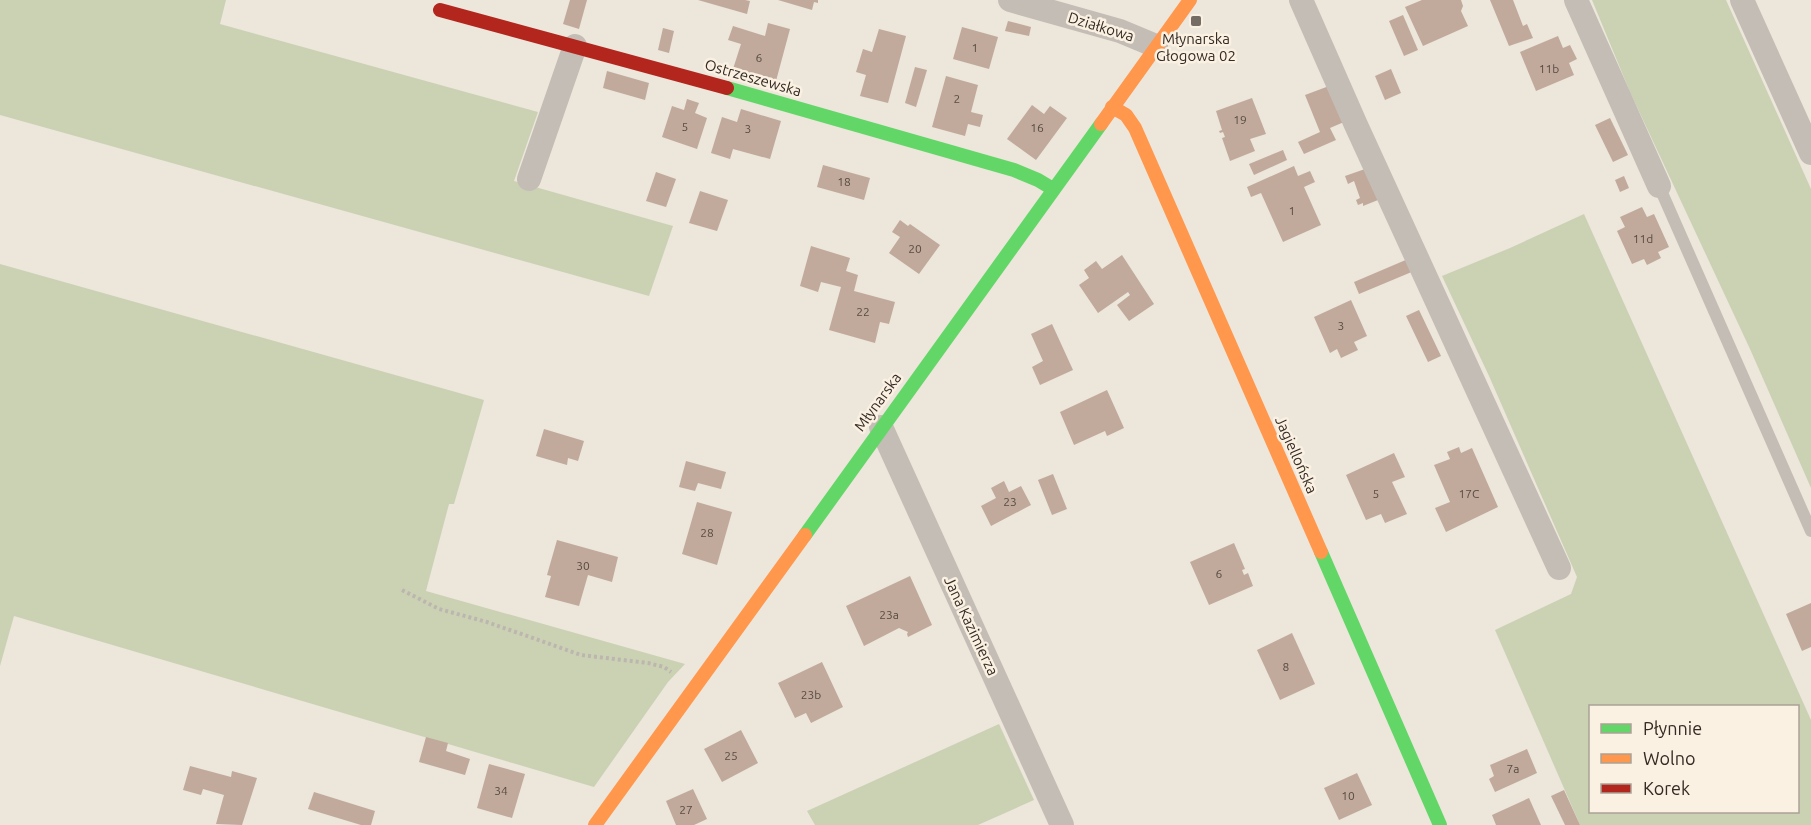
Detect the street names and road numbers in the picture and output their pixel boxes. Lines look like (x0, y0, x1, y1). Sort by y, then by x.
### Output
street label: Działkowa (1066, 8, 1136, 45)
street label: Ostrzeszewska (703, 56, 803, 99)
street label: Młynarska (851, 369, 904, 434)
street label: Jagiellońska (1272, 414, 1321, 496)
street label: Jana Kazimierza (941, 574, 1002, 678)

